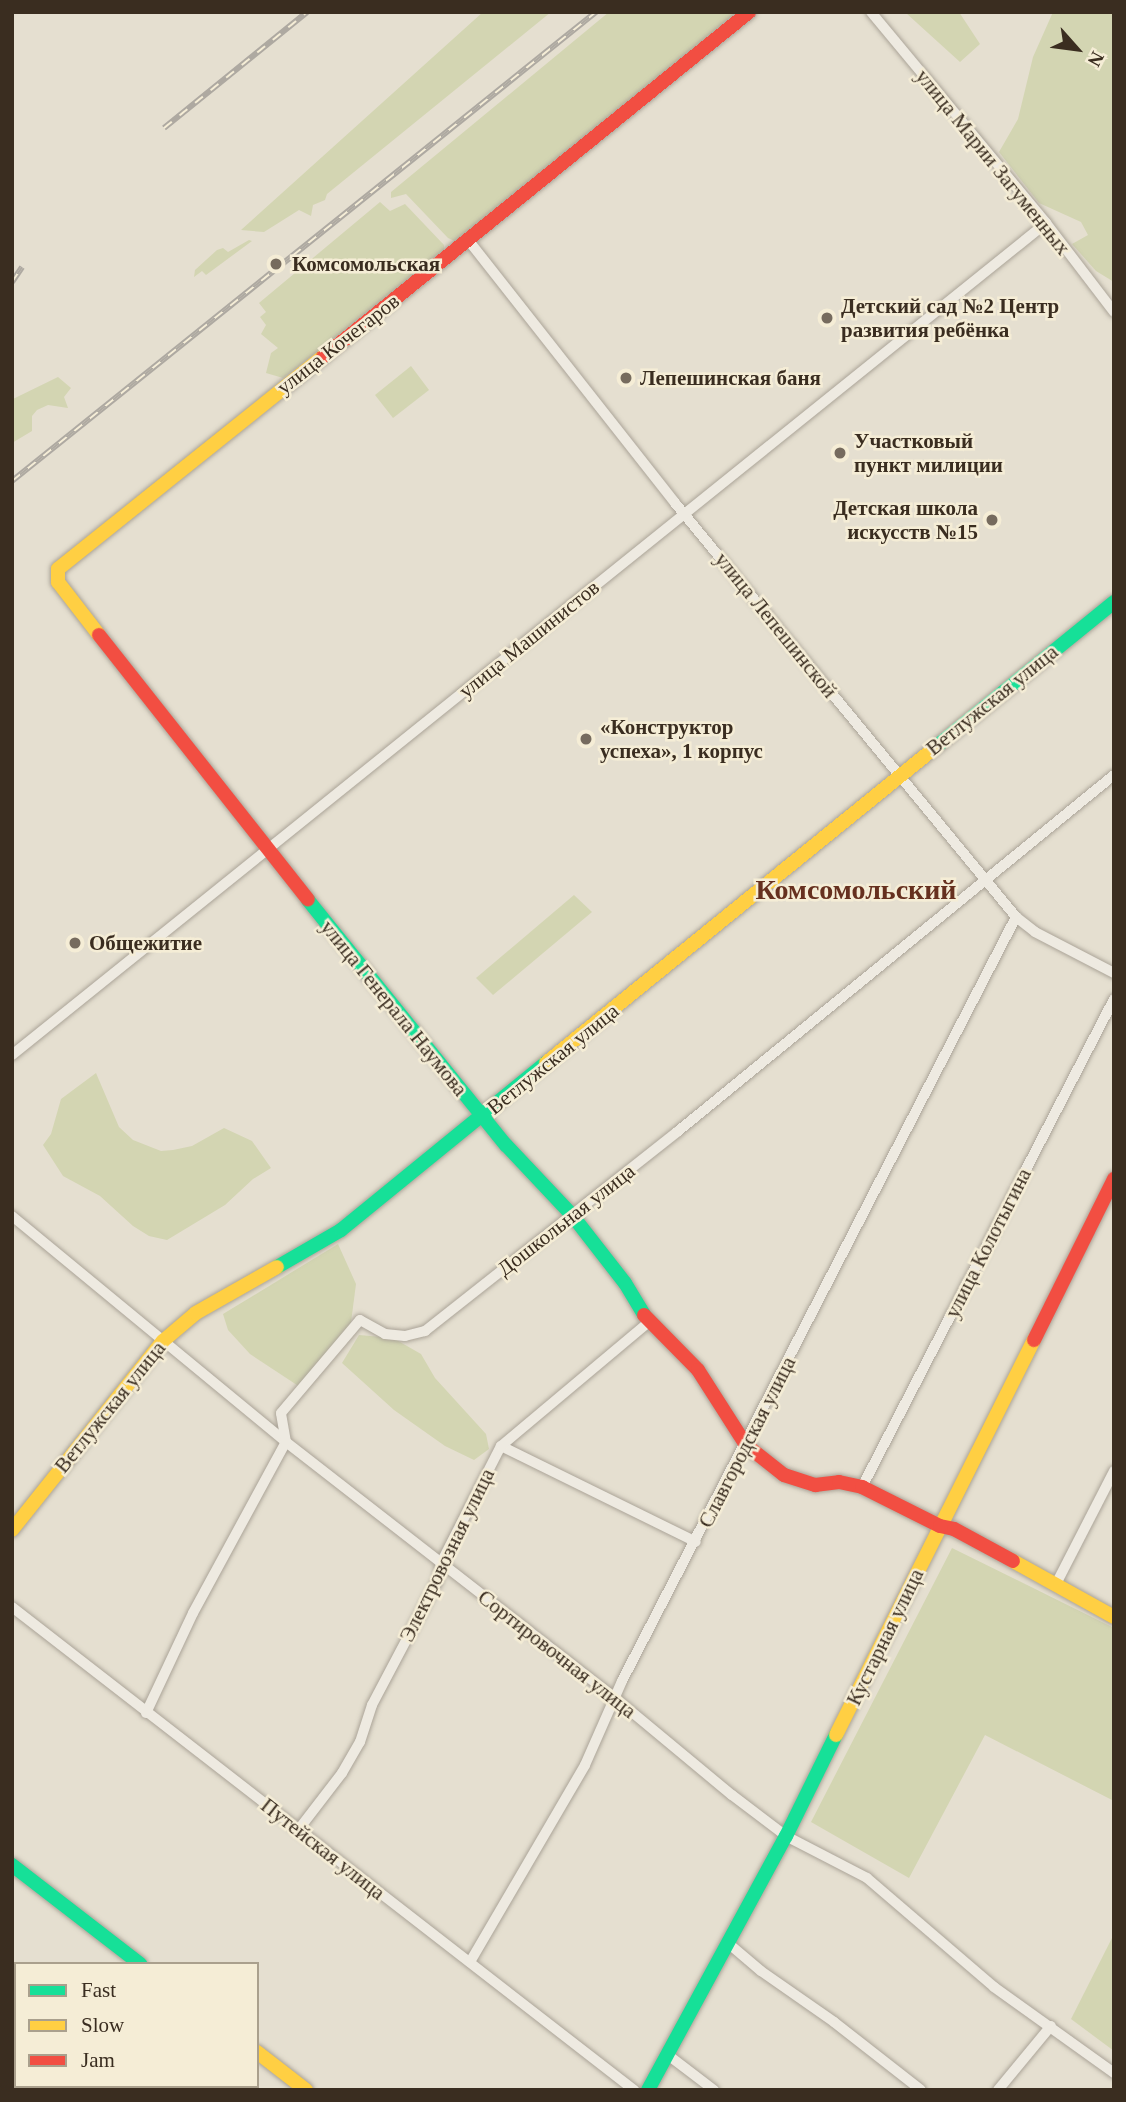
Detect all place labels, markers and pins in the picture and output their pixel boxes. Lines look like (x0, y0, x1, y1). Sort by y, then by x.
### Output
place label: Комсомольская (292, 251, 440, 277)
marker: Комсомольская (266, 254, 286, 274)
place label: Детский сад №2 Центр развития ребёнка (841, 293, 1059, 343)
marker: Детский сад №2 Центр развития ребёнка (819, 310, 835, 326)
place label: Лепешинская баня (640, 365, 821, 391)
marker: Лепешинская баня (618, 370, 634, 386)
place label: Участковый пункт милиции (854, 428, 1003, 478)
marker: Участковый пункт милиции (832, 445, 848, 461)
place label: Детская школа искусств №15 (833, 495, 978, 545)
marker: Детская школа искусств №15 (984, 512, 1000, 528)
place label: «Конструктор успеха», 1 корпус (600, 714, 763, 764)
marker: «Конструктор успеха», 1 корпус (578, 731, 594, 747)
place label: Общежитие (89, 930, 202, 956)
marker: Общежитие (67, 935, 83, 951)

